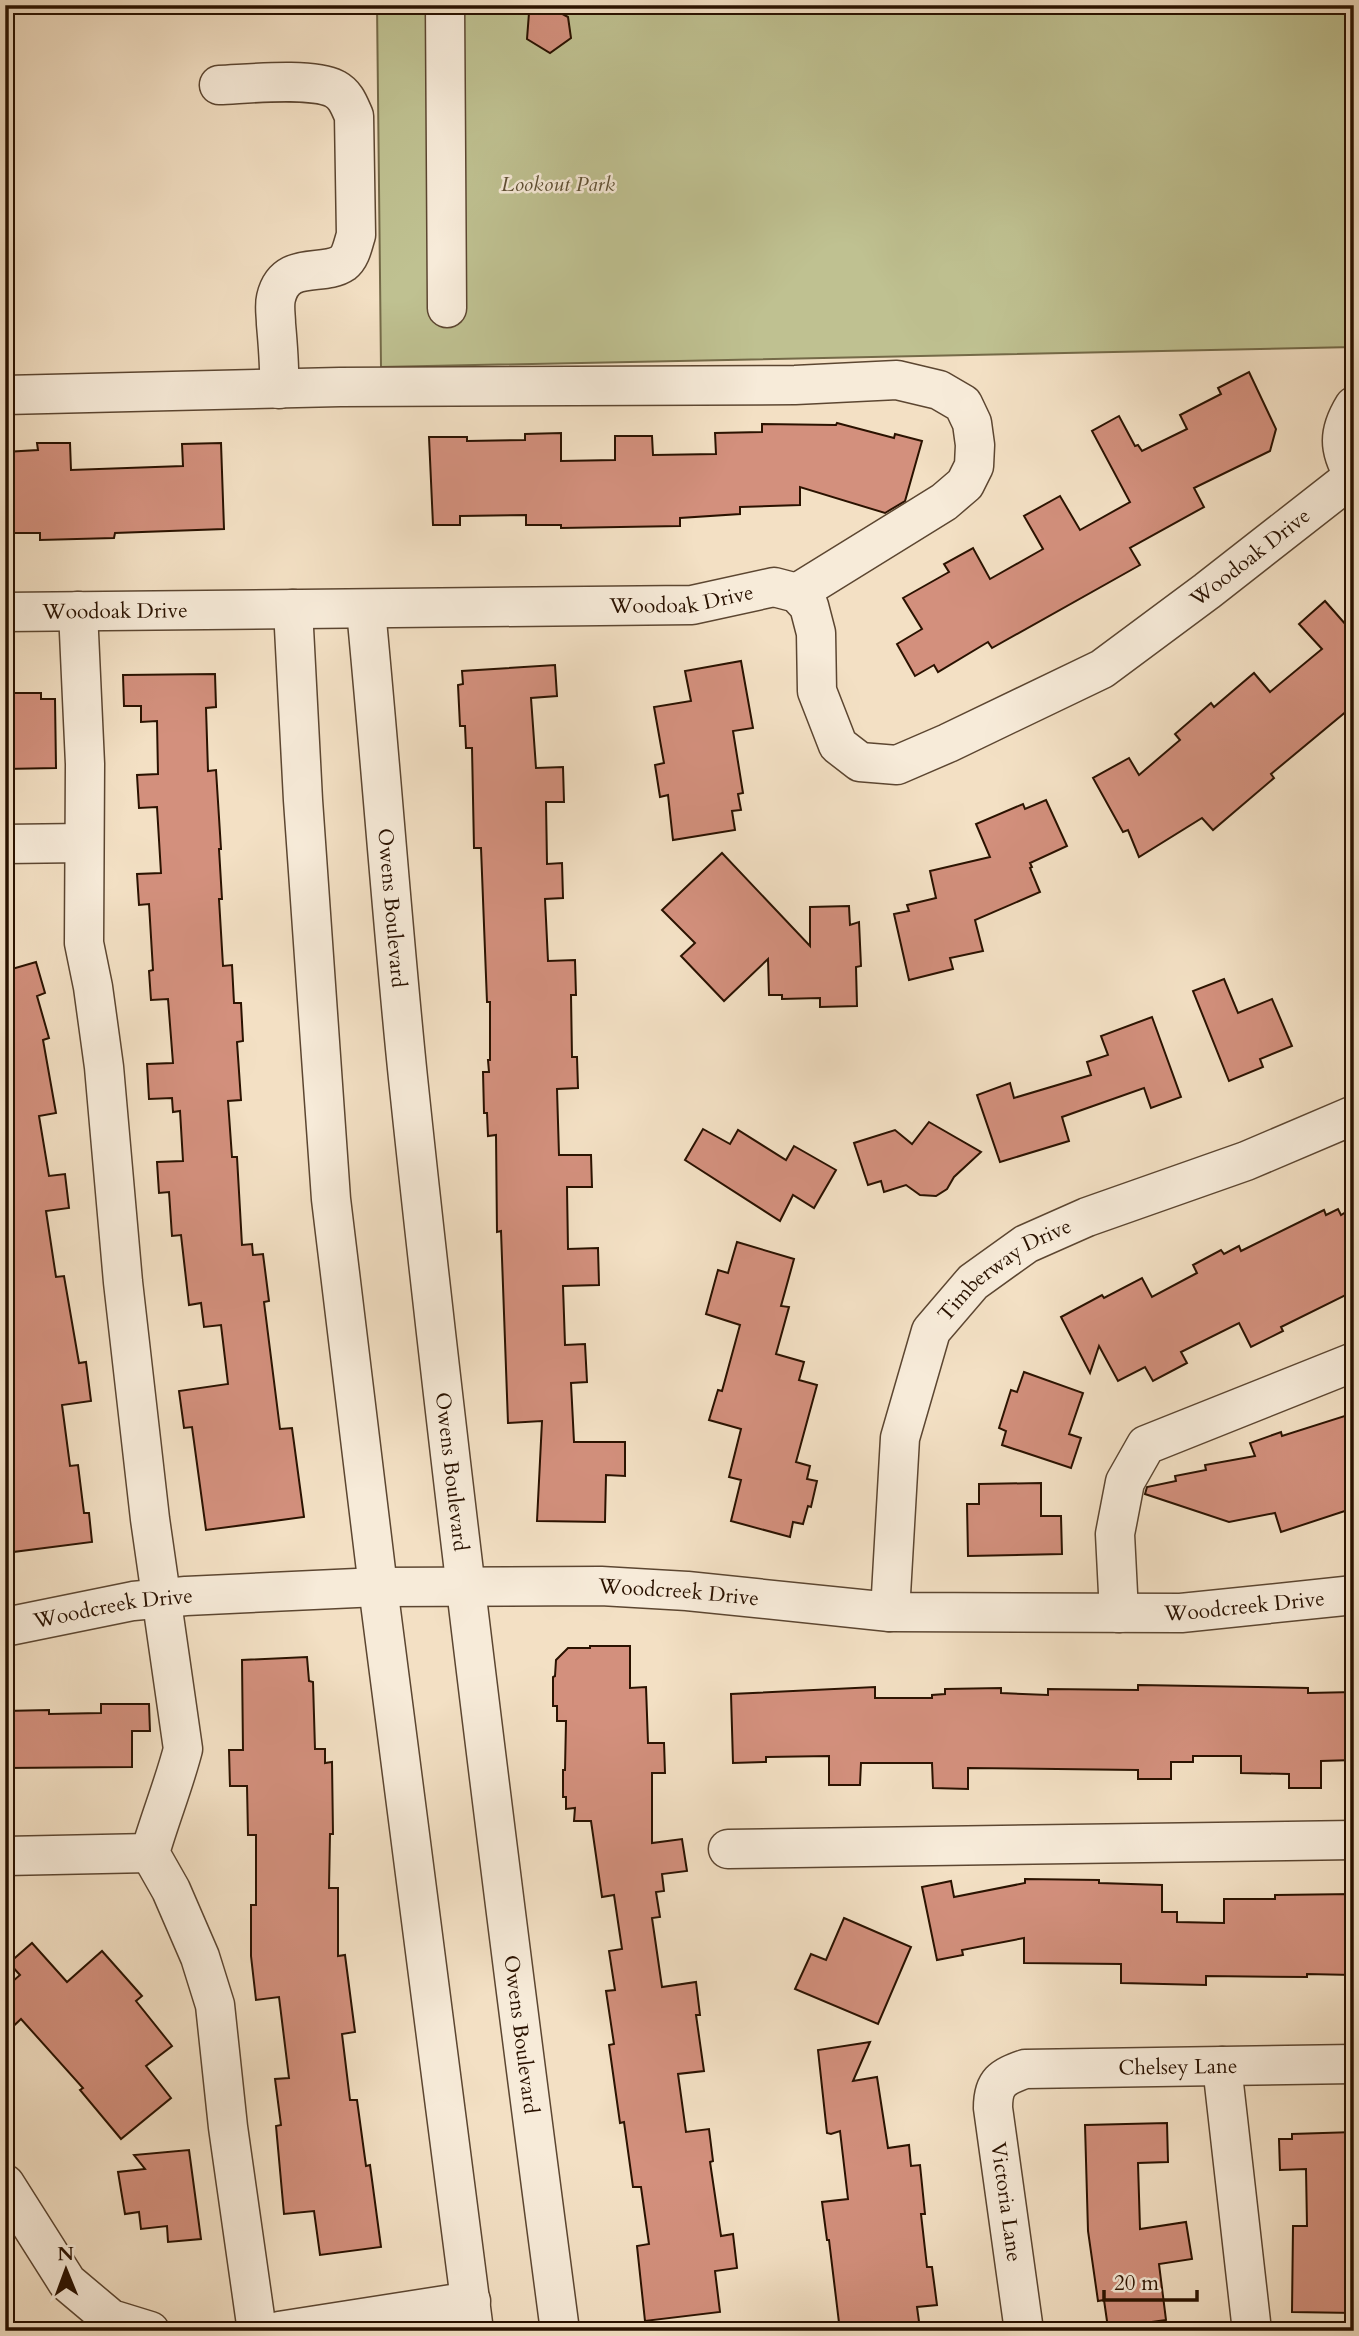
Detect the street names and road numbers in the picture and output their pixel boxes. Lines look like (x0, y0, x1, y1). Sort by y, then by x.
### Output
street label: Woodoak Drive (1183, 501, 1316, 614)
street label: Woodoak Drive (608, 577, 756, 620)
street label: Woodoak Drive (41, 596, 188, 626)
street label: Owens Boulevard (371, 827, 414, 989)
street label: Timberway Drive (931, 1211, 1076, 1328)
street label: Owens Boulevard (428, 1391, 476, 1553)
street label: Woodcreek Drive (597, 1571, 760, 1613)
street label: Woodcreek Drive (30, 1581, 193, 1636)
street label: Woodcreek Drive (1163, 1584, 1326, 1628)
street label: Owens Boulevard (497, 1953, 546, 2116)
street label: Chelsey Lane (1118, 2051, 1238, 2082)
street label: Victoria Lane (983, 2140, 1029, 2264)

